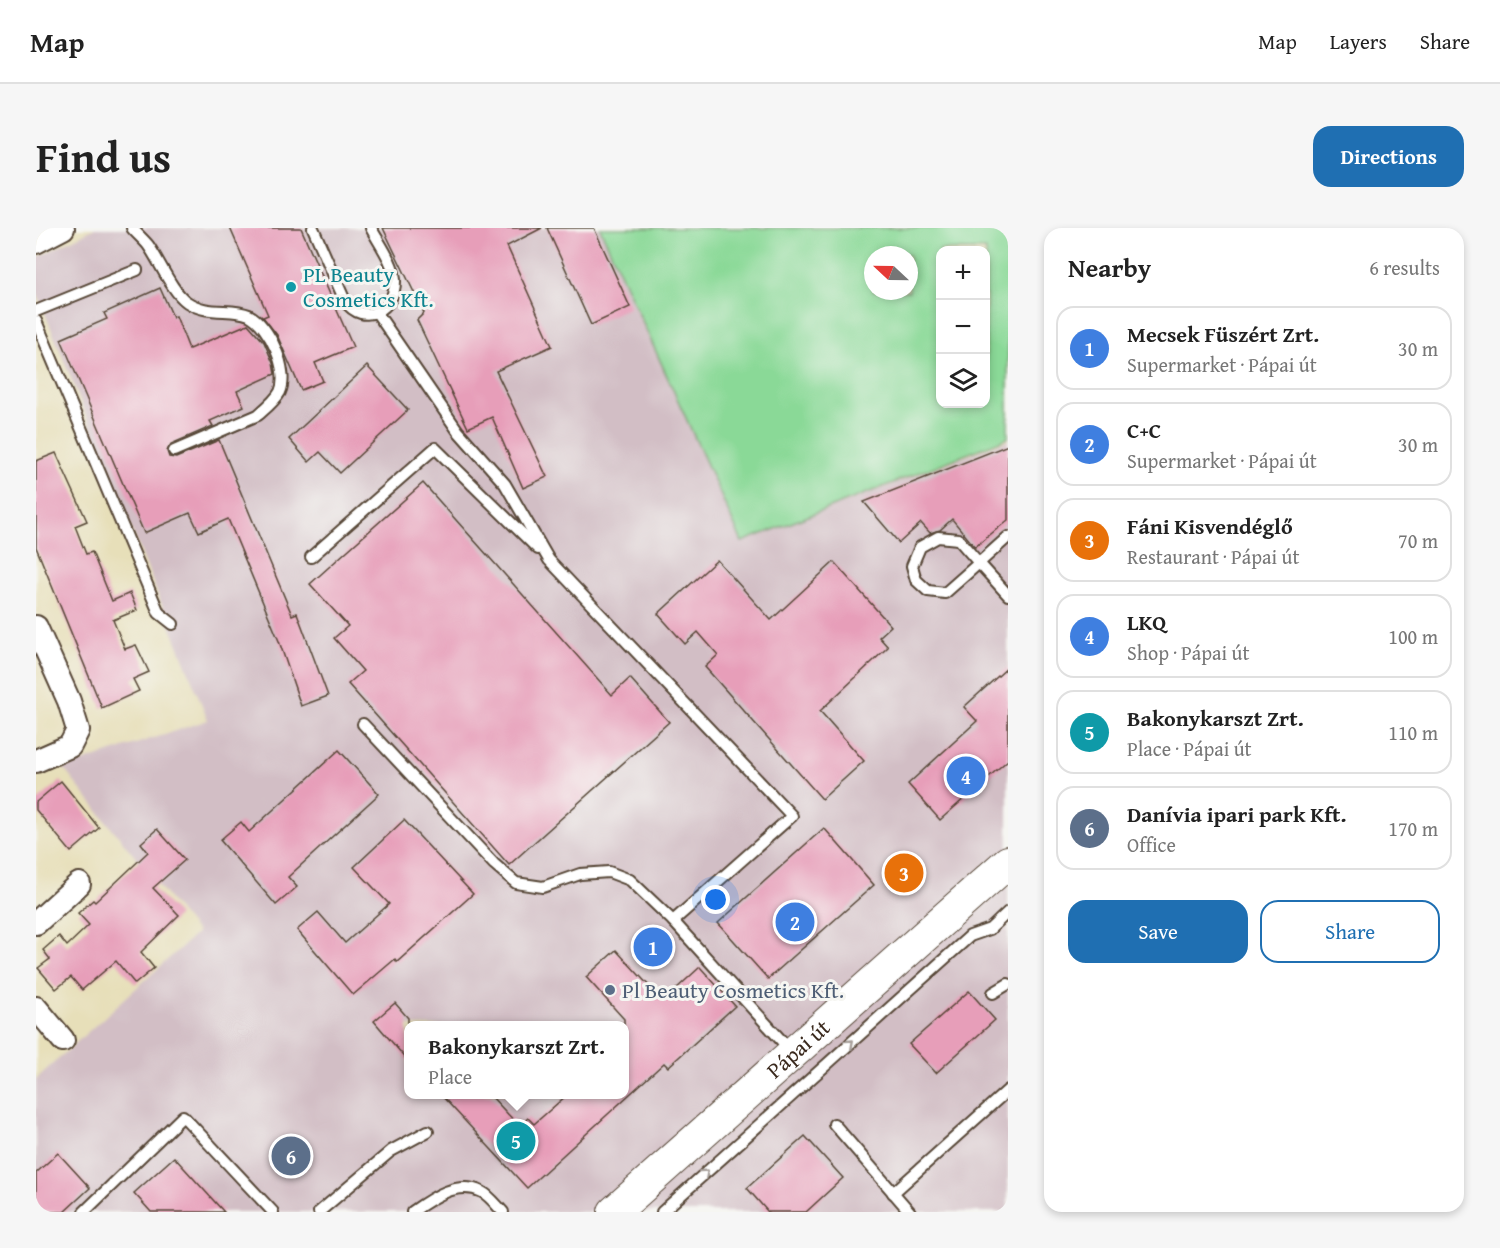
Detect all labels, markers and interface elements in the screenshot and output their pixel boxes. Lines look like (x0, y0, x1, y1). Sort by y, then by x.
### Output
text: Map (30, 21, 84, 62)
text: Map (1258, 26, 1297, 57)
text: Layers (1330, 26, 1387, 57)
text: Share (1420, 26, 1470, 57)
text: Find us (36, 126, 171, 187)
button: Directions (1313, 126, 1464, 187)
north arrow (864, 246, 918, 300)
map controls (936, 246, 990, 408)
button: + (936, 246, 990, 300)
text: Nearby (1068, 248, 1151, 287)
text: 6 results (1369, 253, 1440, 282)
place label: PL Beauty Cosmetics Kft. (303, 258, 434, 315)
marker: PL Beauty Cosmetics Kft. (284, 280, 298, 294)
button: − (936, 300, 990, 354)
text: Mecsek Füszért Zrt. (1127, 318, 1319, 350)
text: 1 (1084, 334, 1095, 363)
text: 30 m (1398, 334, 1438, 363)
text: Supermarket · Pápai út (1127, 350, 1317, 379)
button: layers (936, 354, 990, 408)
text: C+C (1127, 414, 1161, 446)
text: 2 (1084, 430, 1095, 459)
text: 30 m (1398, 430, 1438, 459)
text: Supermarket · Pápai út (1127, 446, 1317, 475)
text: Fáni Kisvendéglő (1127, 510, 1293, 542)
text: 3 (1084, 526, 1095, 555)
text: 70 m (1398, 526, 1438, 555)
text: Restaurant · Pápai út (1127, 542, 1299, 571)
text: LKQ (1127, 606, 1166, 638)
text: 4 (1084, 622, 1095, 651)
text: 100 m (1388, 622, 1438, 651)
text: Shop · Pápai út (1127, 638, 1249, 667)
text: Bakonykarszt Zrt. (1127, 702, 1304, 734)
text: 5 (1084, 718, 1095, 747)
text: 110 m (1388, 718, 1438, 747)
text: Place · Pápai út (1127, 734, 1252, 763)
pin: 4 (946, 754, 986, 798)
text: Danívia ipari park Kft. (1127, 798, 1346, 830)
text: 6 (1084, 814, 1095, 843)
text: 170 m (1388, 814, 1438, 843)
text: Office (1127, 830, 1176, 859)
pin: 3 (884, 850, 924, 896)
your location (701, 885, 730, 914)
pin: 2 (776, 900, 814, 944)
button: Save (1068, 900, 1248, 963)
button: Share (1260, 900, 1440, 963)
pin: 1 (634, 924, 672, 970)
place label: Pl Beauty Cosmetics Kft. (622, 974, 844, 1006)
marker: Pl Beauty Cosmetics Kft. (603, 983, 617, 997)
street label: Pápai út (759, 1012, 837, 1086)
popup (404, 1021, 629, 1099)
text: Bakonykarszt Zrt. (428, 1030, 605, 1062)
one-way arrow (844, 1039, 854, 1050)
text: Place (428, 1062, 472, 1091)
pin: 5 (496, 1118, 536, 1164)
pin: 6 (272, 1134, 310, 1178)
one-way arrow (698, 1169, 709, 1180)

